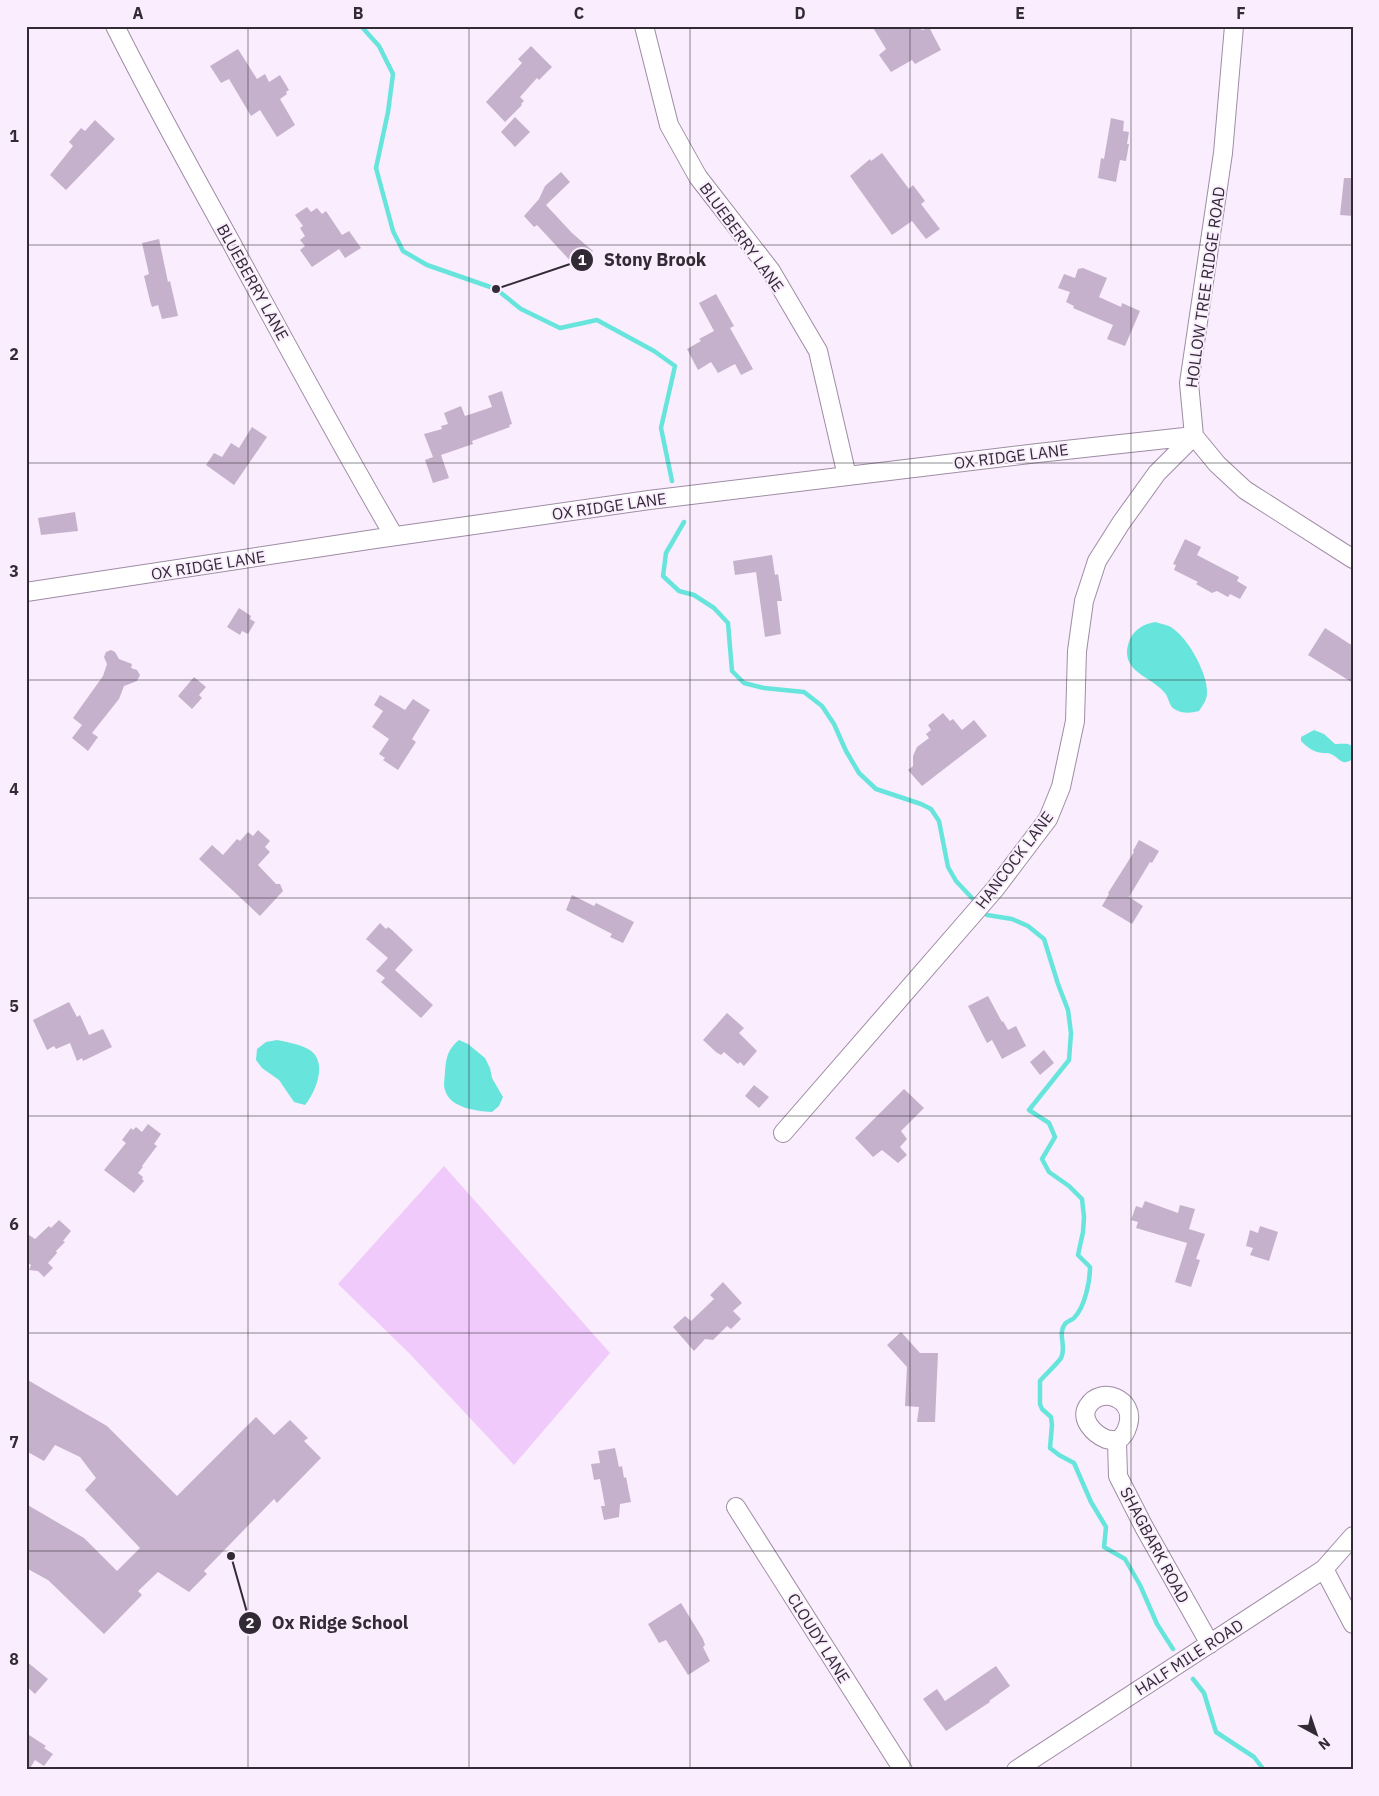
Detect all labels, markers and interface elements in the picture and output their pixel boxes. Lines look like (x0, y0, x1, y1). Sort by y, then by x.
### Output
text: A (133, 3, 144, 23)
text: B (353, 3, 364, 23)
text: C (574, 3, 584, 23)
text: D (794, 3, 806, 23)
text: E (1015, 3, 1025, 23)
text: F (1236, 3, 1246, 23)
text: 1 (9, 126, 19, 146)
street label: BLUEBERRY LANE (696, 178, 788, 296)
street label: HOLLOW TREE RIDGE ROAD (1181, 185, 1229, 389)
street label: BLUEBERRY LANE (213, 220, 293, 344)
callout: Stony Brook (569, 243, 716, 276)
text: Stony Brook (604, 248, 707, 271)
text: 1 (577, 250, 587, 269)
text: 2 (9, 344, 19, 364)
street label: OX RIDGE LANE (952, 439, 1070, 473)
street label: OX RIDGE LANE (550, 488, 668, 524)
street label: OX RIDGE LANE (149, 546, 267, 584)
text: 3 (9, 561, 19, 581)
text: 4 (9, 779, 19, 799)
street label: HANCOCK LANE (971, 807, 1057, 913)
text: 5 (9, 996, 19, 1016)
text: 6 (9, 1214, 19, 1234)
text: 7 (9, 1432, 19, 1452)
street label: SHAGBARK ROAD (1116, 1484, 1194, 1606)
street label: CLOUDY LANE (783, 1589, 855, 1687)
callout: Ox Ridge School (237, 1606, 419, 1639)
text: Ox Ridge School (272, 1611, 409, 1634)
text: 2 (245, 1613, 255, 1632)
street label: HALF MILE ROAD (1131, 1615, 1247, 1699)
text: 8 (9, 1649, 19, 1669)
north arrow (1292, 1708, 1342, 1758)
text: N (1315, 1734, 1334, 1754)

